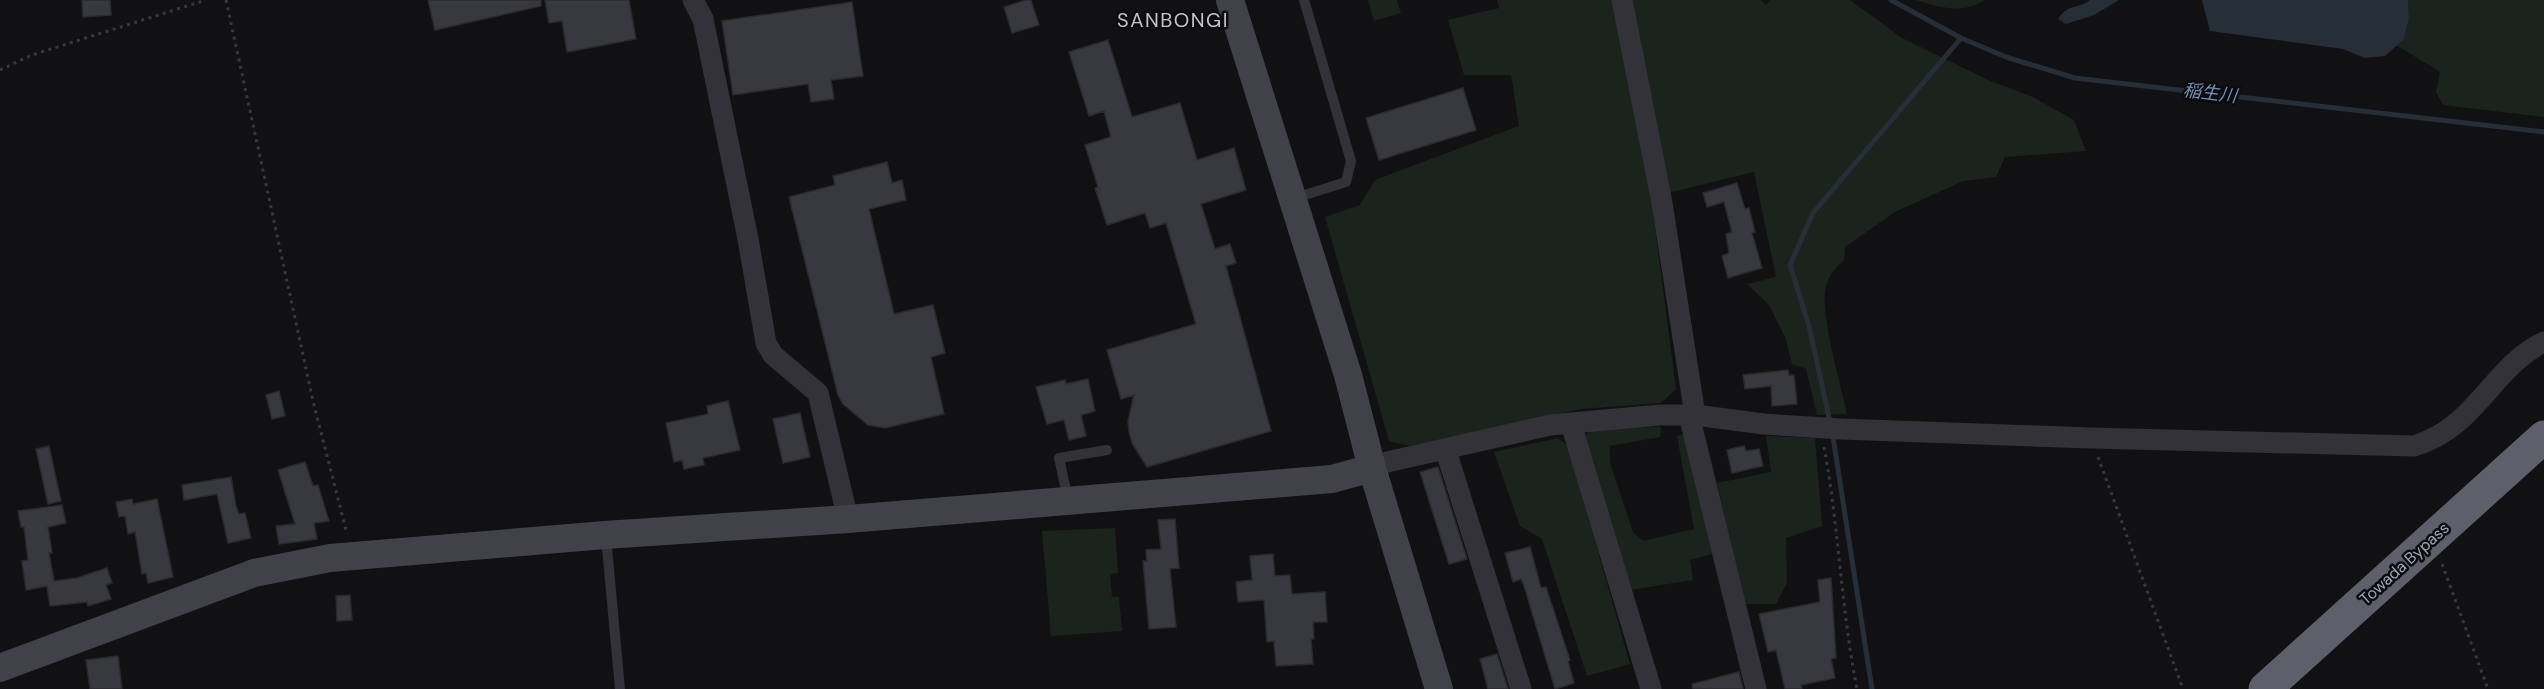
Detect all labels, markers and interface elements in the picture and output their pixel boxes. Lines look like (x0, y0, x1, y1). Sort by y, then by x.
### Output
district label: SANBONGI (1117, 7, 1229, 33)
water label: 稲生川 (2182, 78, 2240, 108)
street label: Towada Bypass (2355, 518, 2454, 609)

